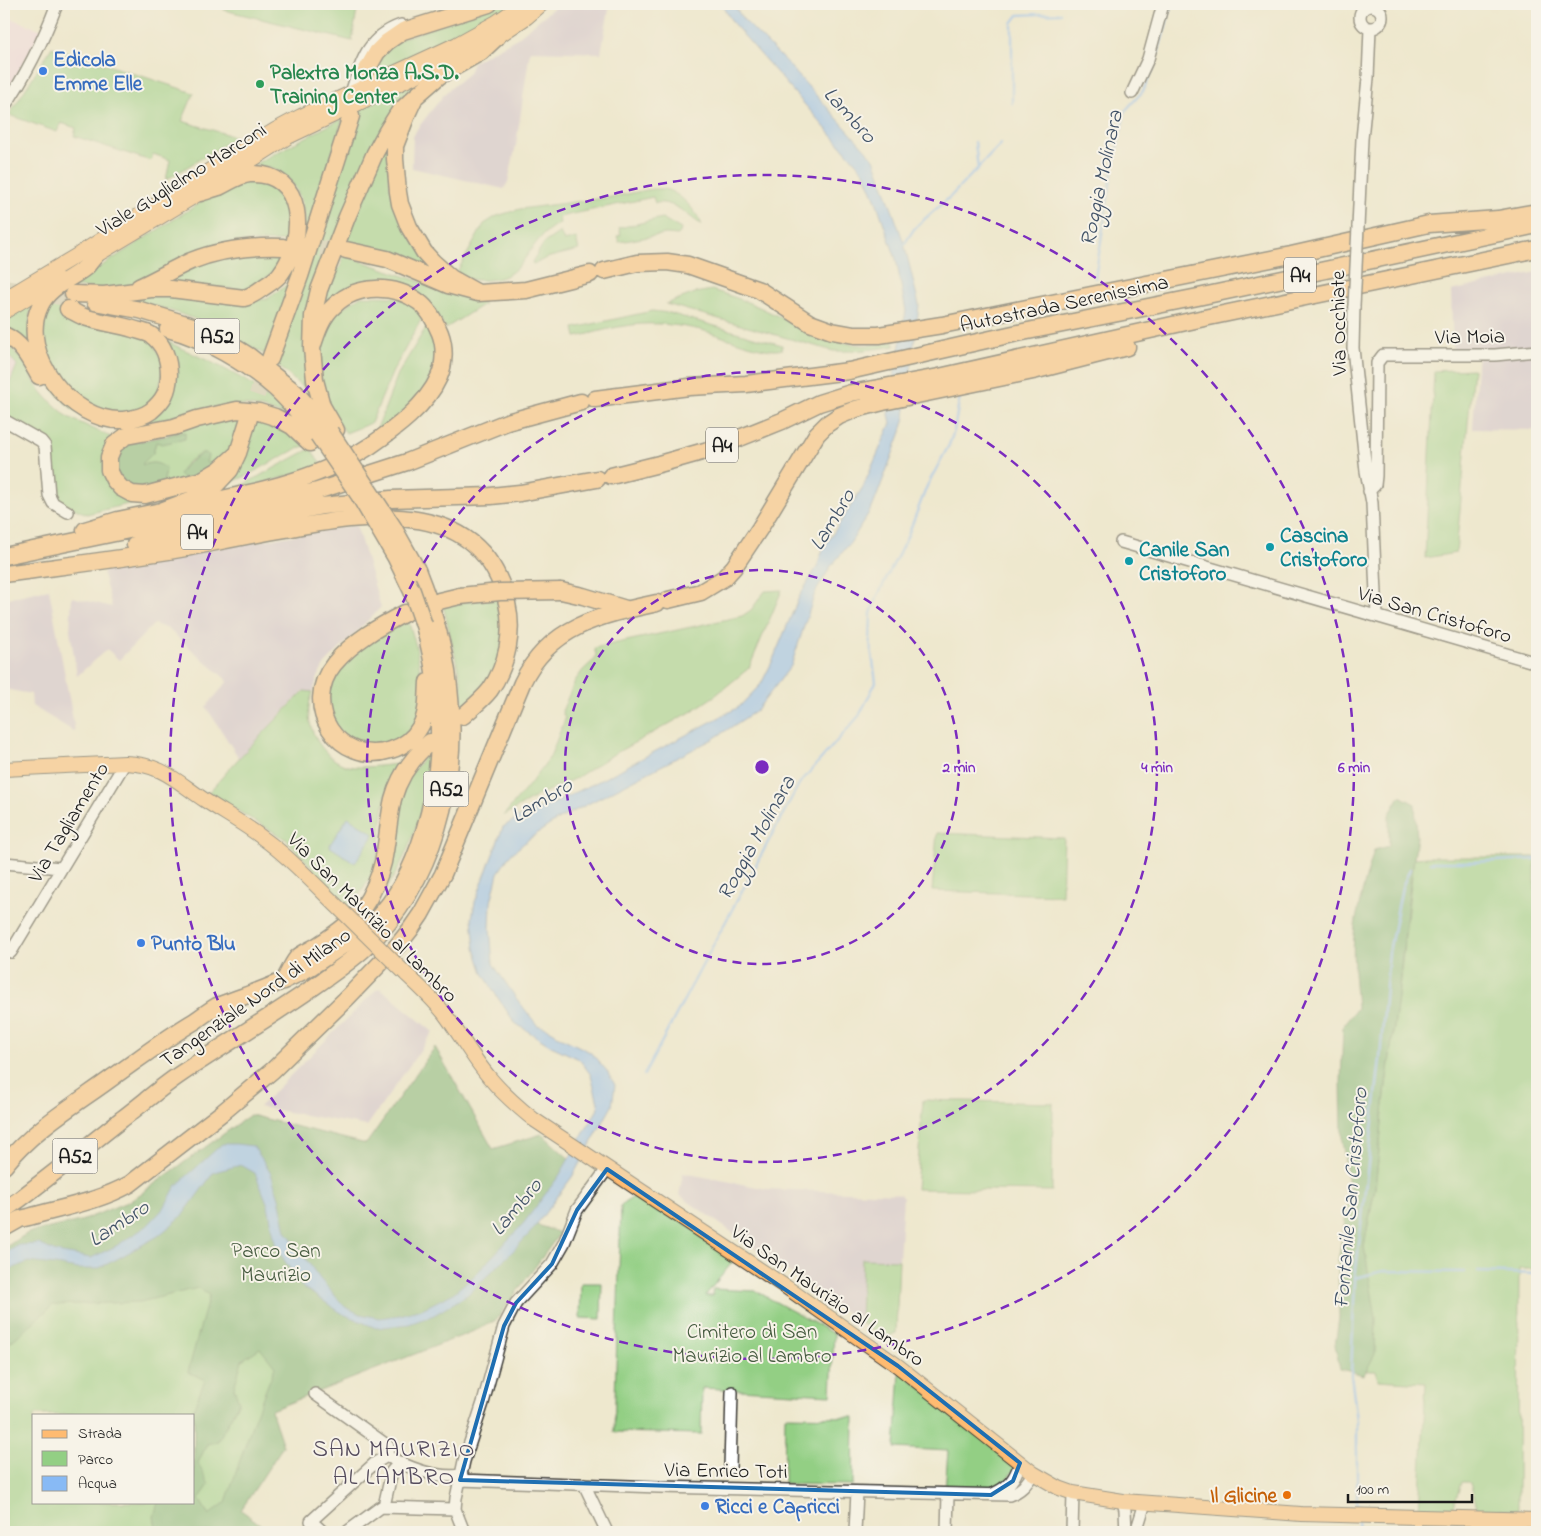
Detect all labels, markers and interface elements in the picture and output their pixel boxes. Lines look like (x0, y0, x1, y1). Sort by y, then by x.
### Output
place label: Edicola Emme Elle (53, 46, 143, 100)
place label: Palextra Monza A.S.D. Training Center (270, 59, 460, 115)
marker: Edicola Emme Elle (37, 65, 49, 77)
marker: Palextra Monza A.S.D. Training Center (254, 78, 266, 90)
water label: Lambro (814, 80, 884, 153)
water label: Roggia Molinara (1073, 107, 1133, 249)
street label: Viale Guglielmo Marconi (90, 116, 274, 247)
road number: A4 (1284, 258, 1316, 292)
street label: Autostrada Serenissima (957, 268, 1172, 342)
street label: Via Occhiate (1324, 269, 1356, 377)
road number: A52 (194, 318, 240, 354)
street label: Via Moia (1434, 322, 1505, 354)
road number: A4 (706, 428, 738, 462)
water label: Lambro (803, 482, 865, 557)
road number: A4 (181, 514, 213, 550)
place label: Cascina Cristoforo (1280, 522, 1367, 576)
place label: Canile San Cristoforo (1139, 536, 1229, 590)
marker: Cascina Cristoforo (1264, 541, 1276, 553)
marker: Canile San Cristoforo (1123, 555, 1135, 567)
street label: Via San Cristoforo (1353, 579, 1515, 652)
street label: Via Tagliamento (21, 757, 119, 891)
text: 2 min (942, 757, 976, 779)
text: 4 min (1140, 757, 1173, 779)
text: 6 min (1337, 757, 1371, 779)
centre of rings (753, 758, 771, 776)
water label: Roggia Molinara (710, 769, 806, 907)
water label: Lambro (506, 770, 581, 833)
road number: A52 (424, 772, 468, 806)
street label: Via San Maurizio al Lambro (279, 825, 464, 1011)
street label: Tangenziale Nord di Milano (154, 921, 359, 1078)
place label: Punto Blu (151, 930, 236, 960)
marker: Punto Blu (135, 937, 147, 949)
water label: Fontanile San Cristoforo (1326, 1085, 1378, 1310)
road number: A52 (52, 1138, 98, 1174)
water label: Lambro (484, 1171, 552, 1244)
water label: Lambro (83, 1192, 158, 1256)
street label: Via San Maurizio al Lambro (723, 1218, 930, 1375)
park label: Parco San Maurizio (231, 1237, 321, 1291)
park label: Cimitero di San Maurizio al Lambro (672, 1318, 832, 1372)
legend (32, 1414, 195, 1504)
text: Strada (78, 1423, 122, 1445)
district label: SAN MAURIZIO AL LAMBRO (313, 1433, 475, 1496)
text: Parco (78, 1449, 113, 1471)
street label: Via Enrico Toti (663, 1456, 788, 1488)
scale bar (1348, 1471, 1472, 1503)
text: Acqua (78, 1473, 117, 1495)
text: 100 m (1356, 1479, 1389, 1501)
place label: Il Glicine (1210, 1482, 1278, 1512)
marker: Il Glicine (1281, 1489, 1293, 1501)
place label: Ricci e Capricci (715, 1493, 840, 1523)
marker: Ricci e Capricci (699, 1500, 711, 1512)

